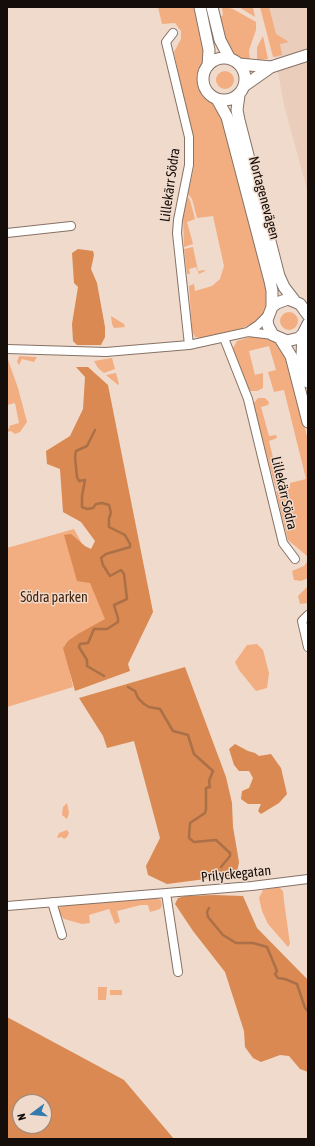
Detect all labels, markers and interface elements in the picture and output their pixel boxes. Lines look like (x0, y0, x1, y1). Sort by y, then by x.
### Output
street label: Lillekärr Södra (156, 147, 184, 223)
street label: Nortagenevägen (245, 155, 283, 241)
street label: Lillekärr Södra (267, 455, 301, 531)
park label: Södra parken (20, 590, 88, 606)
street label: Prilyckegatan (200, 862, 272, 886)
north arrow (12, 1094, 52, 1134)
text: N (15, 1112, 28, 1122)

